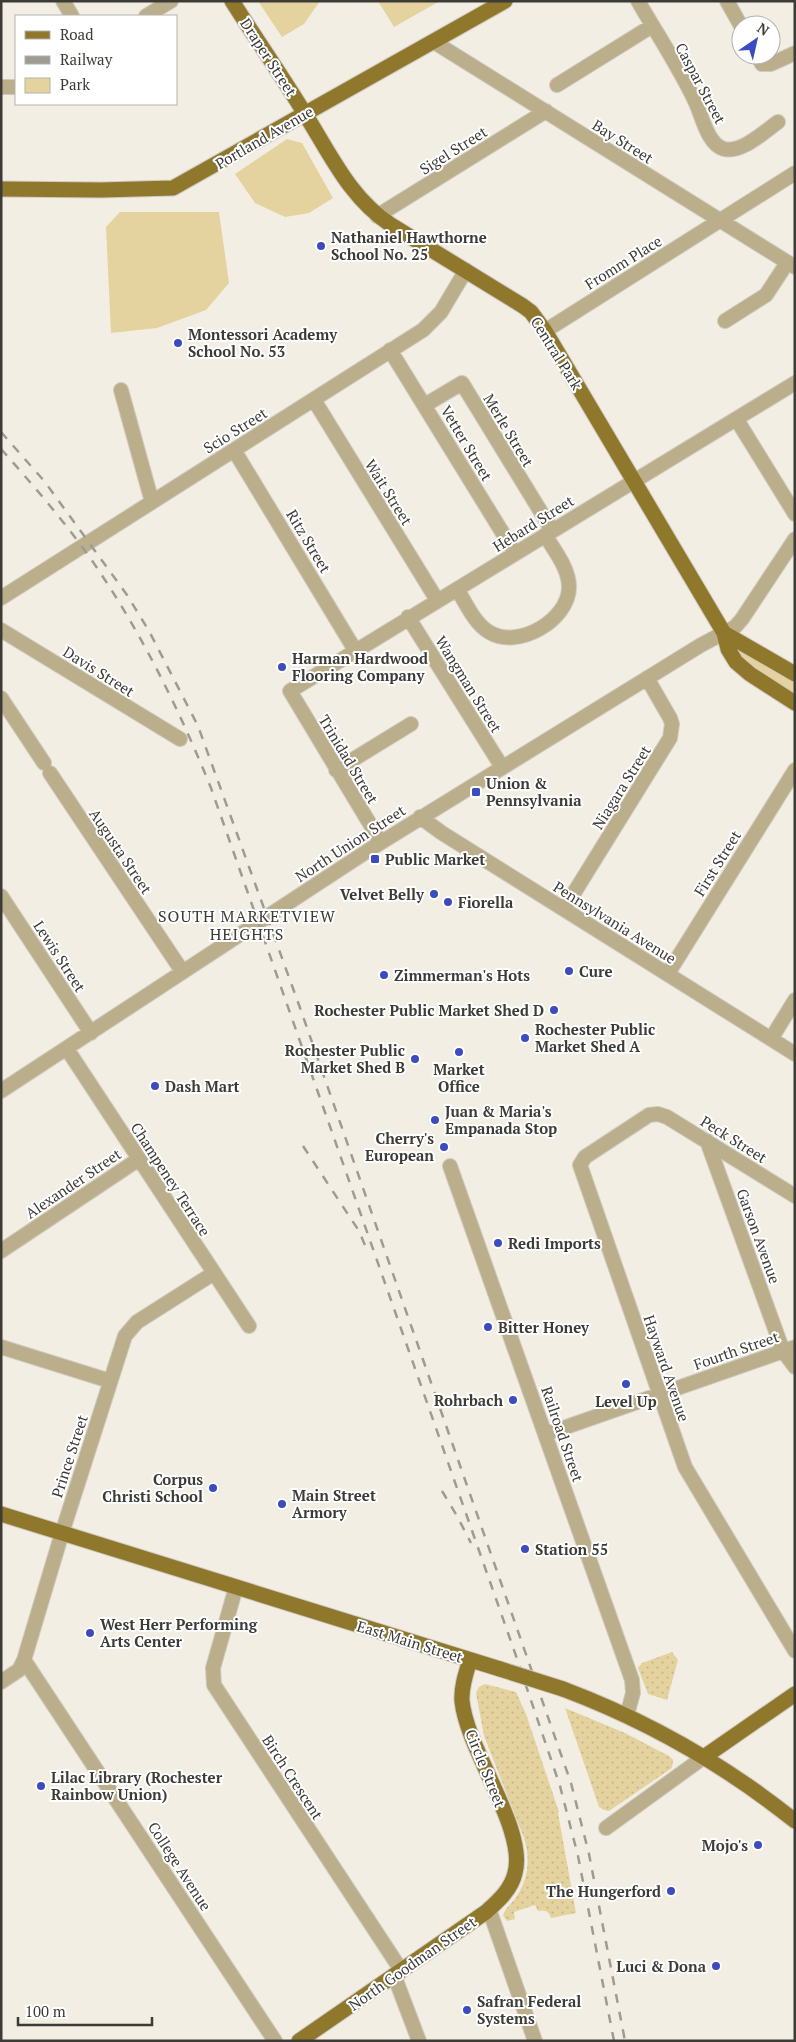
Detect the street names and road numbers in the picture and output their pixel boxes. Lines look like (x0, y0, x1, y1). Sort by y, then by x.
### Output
street label: Draper Street (236, 14, 302, 100)
street label: Caspar Street (671, 39, 731, 127)
street label: Portland Avenue (211, 101, 317, 173)
street label: Bay Street (589, 114, 658, 168)
street label: Sigel Street (415, 121, 491, 179)
street label: Fromm Place (581, 230, 665, 294)
street label: Central Park (527, 313, 588, 394)
street label: Merle Street (479, 390, 539, 471)
street label: Scio Street (199, 402, 271, 457)
street label: Vetter Street (437, 402, 498, 485)
street label: Wait Street (361, 455, 417, 529)
street label: Hebard Street (489, 490, 578, 556)
street label: Ritz Street (282, 506, 336, 577)
street label: Wangman Street (431, 632, 507, 737)
street label: Davis Street (60, 641, 139, 701)
street label: Trinidad Street (315, 711, 384, 808)
street label: Niagara Street (587, 741, 655, 833)
street label: North Union Street (291, 800, 409, 886)
street label: Augusta Street (85, 805, 157, 898)
street label: First Street (689, 826, 745, 900)
street label: Pennsylvania Avenue (550, 876, 680, 968)
street label: Lewis Street (29, 916, 91, 996)
street label: Peck Street (697, 1111, 771, 1167)
street label: Champeney Terrace (127, 1118, 215, 1240)
street label: Alexander Street (21, 1143, 125, 1222)
street label: Garson Avenue (733, 1186, 785, 1286)
street label: Hayward Avenue (639, 1312, 695, 1424)
street label: Fourth Street (691, 1326, 782, 1374)
street label: Railroad Street (537, 1384, 589, 1485)
street label: Prince Street (46, 1412, 92, 1500)
street label: East Main Street (355, 1615, 466, 1667)
street label: Circle Street (461, 1726, 511, 1810)
street label: Birch Crescent (258, 1731, 328, 1824)
street label: College Avenue (144, 1818, 216, 1914)
street label: North Goodman Street (344, 1911, 480, 2015)

